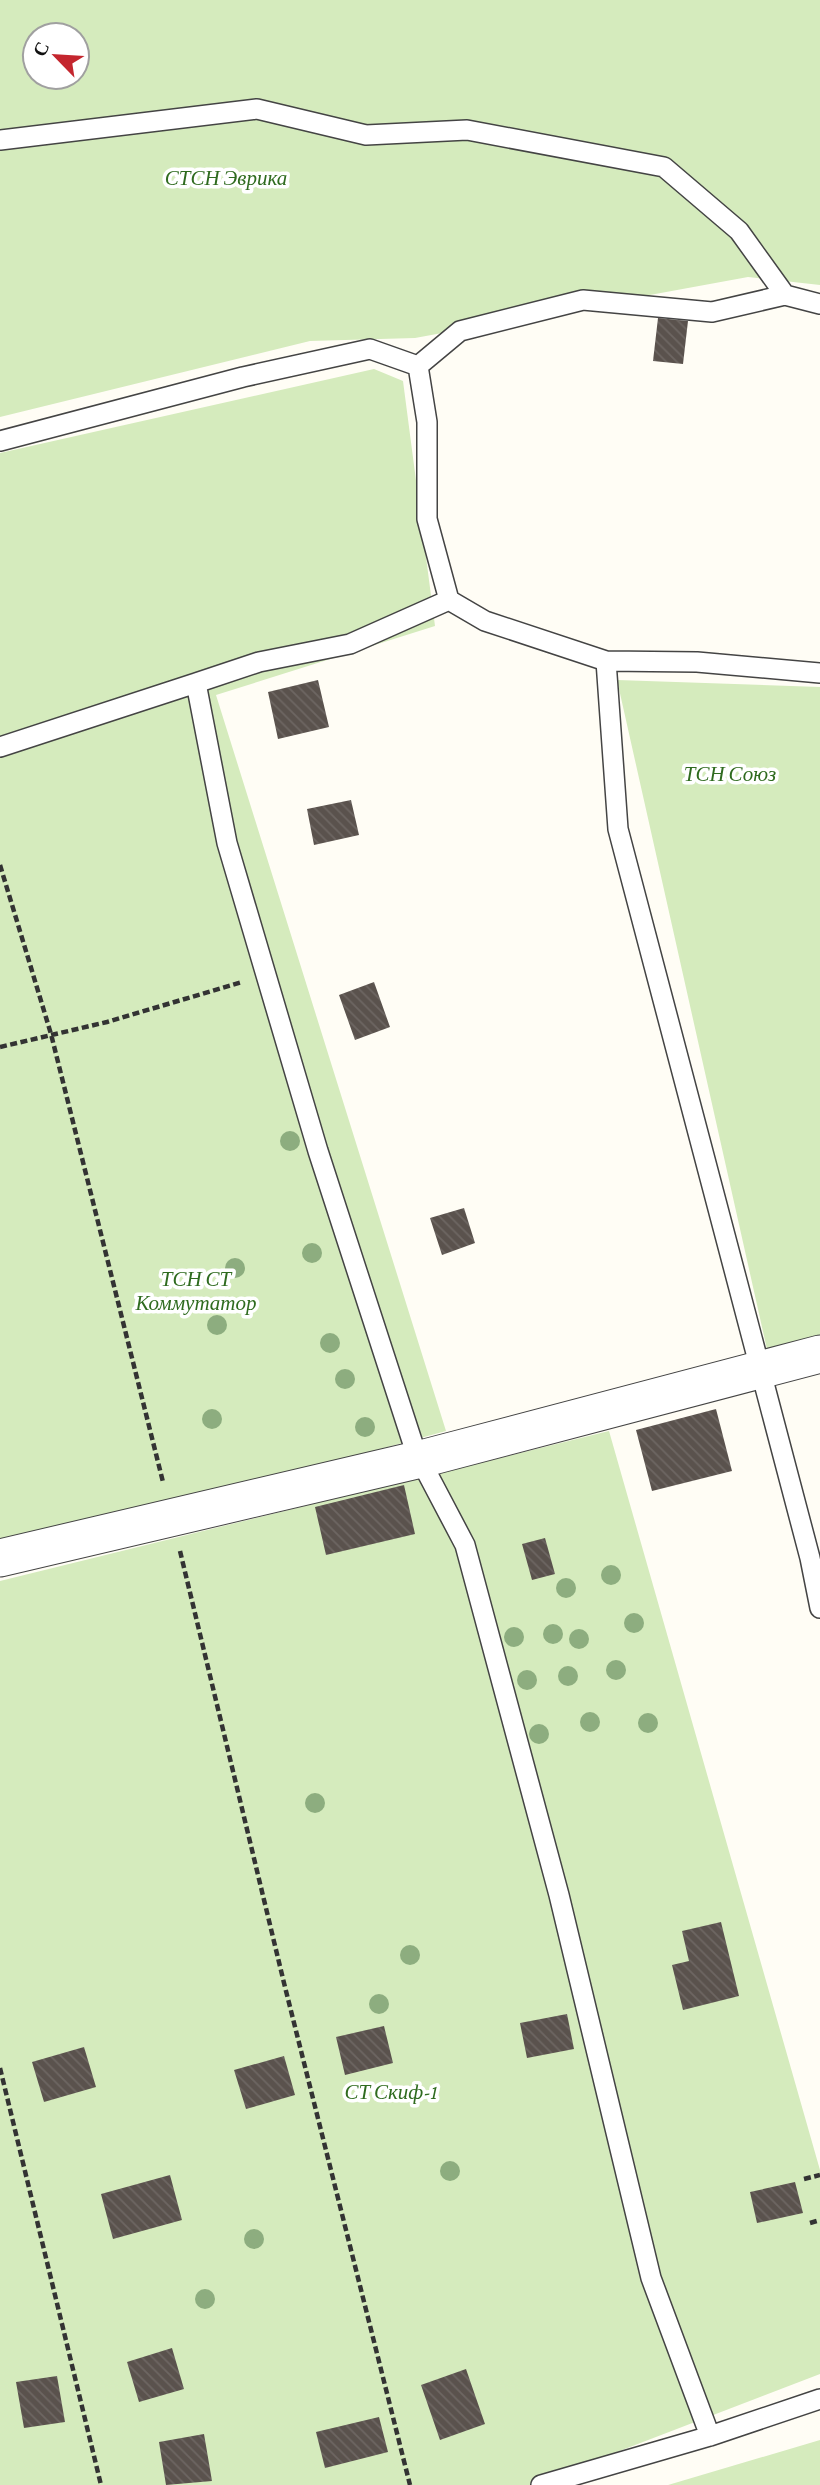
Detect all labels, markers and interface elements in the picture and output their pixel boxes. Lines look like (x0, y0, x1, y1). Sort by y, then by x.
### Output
north arrow (21, 21, 91, 91)
text: С (29, 38, 53, 60)
park label: СТСН Эврика (165, 166, 287, 190)
park label: ТСН Союз (684, 762, 776, 786)
park label: ТСН СТ Коммутатор (134, 1267, 257, 1315)
park label: СТ Скиф-1 (344, 2080, 438, 2104)

